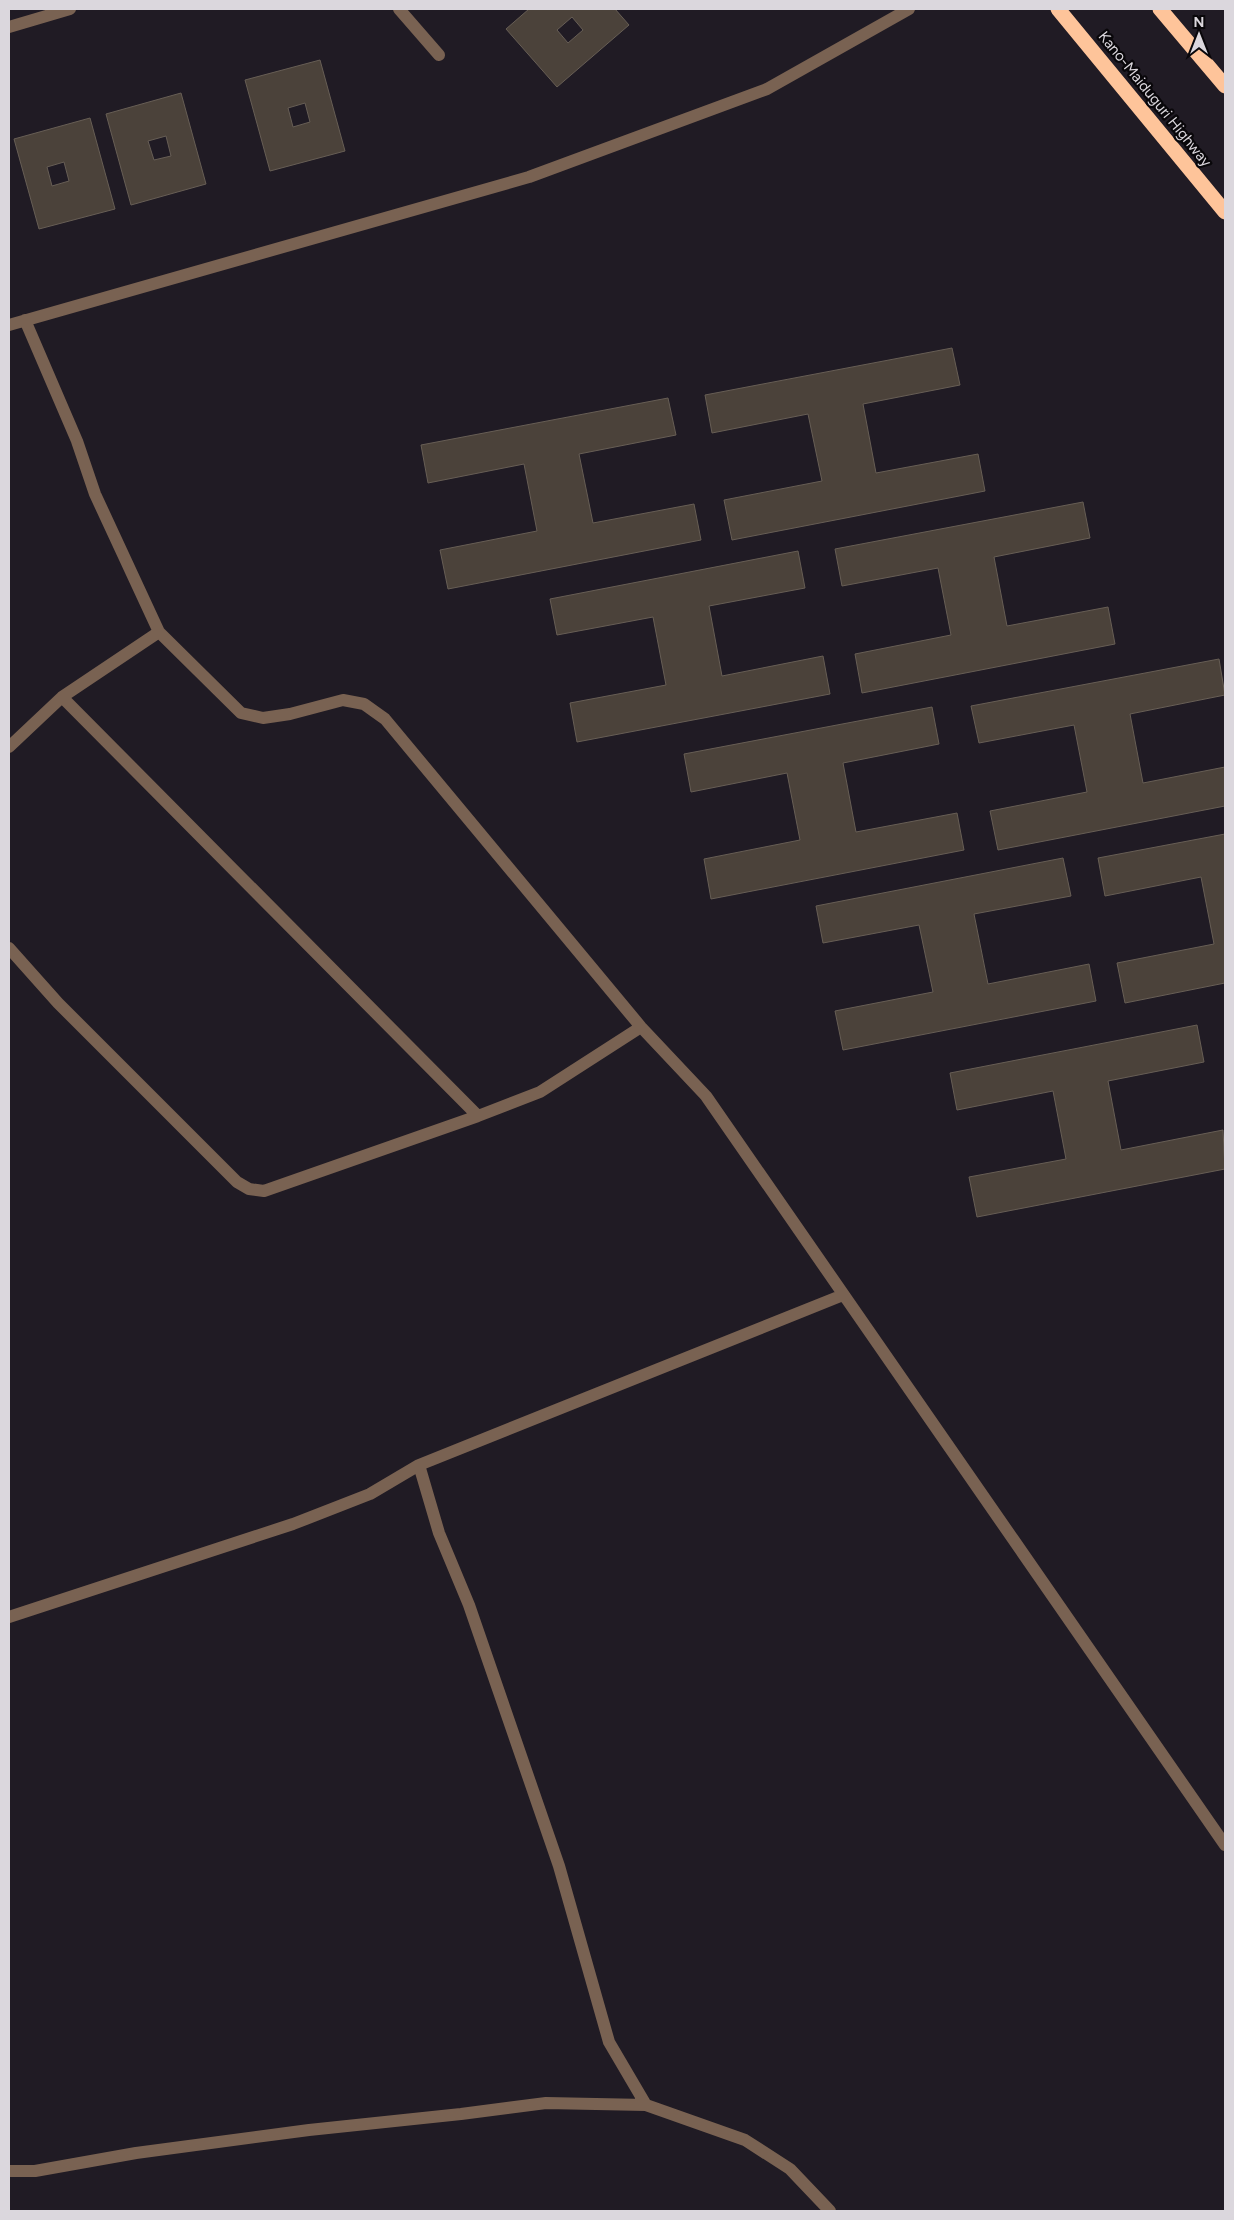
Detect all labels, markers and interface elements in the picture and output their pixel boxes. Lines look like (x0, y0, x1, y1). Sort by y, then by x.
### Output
north arrow (1174, 10, 1224, 60)
text: N (1194, 14, 1204, 31)
street label: Kano-Maiduguri Highway (1095, 28, 1215, 171)

